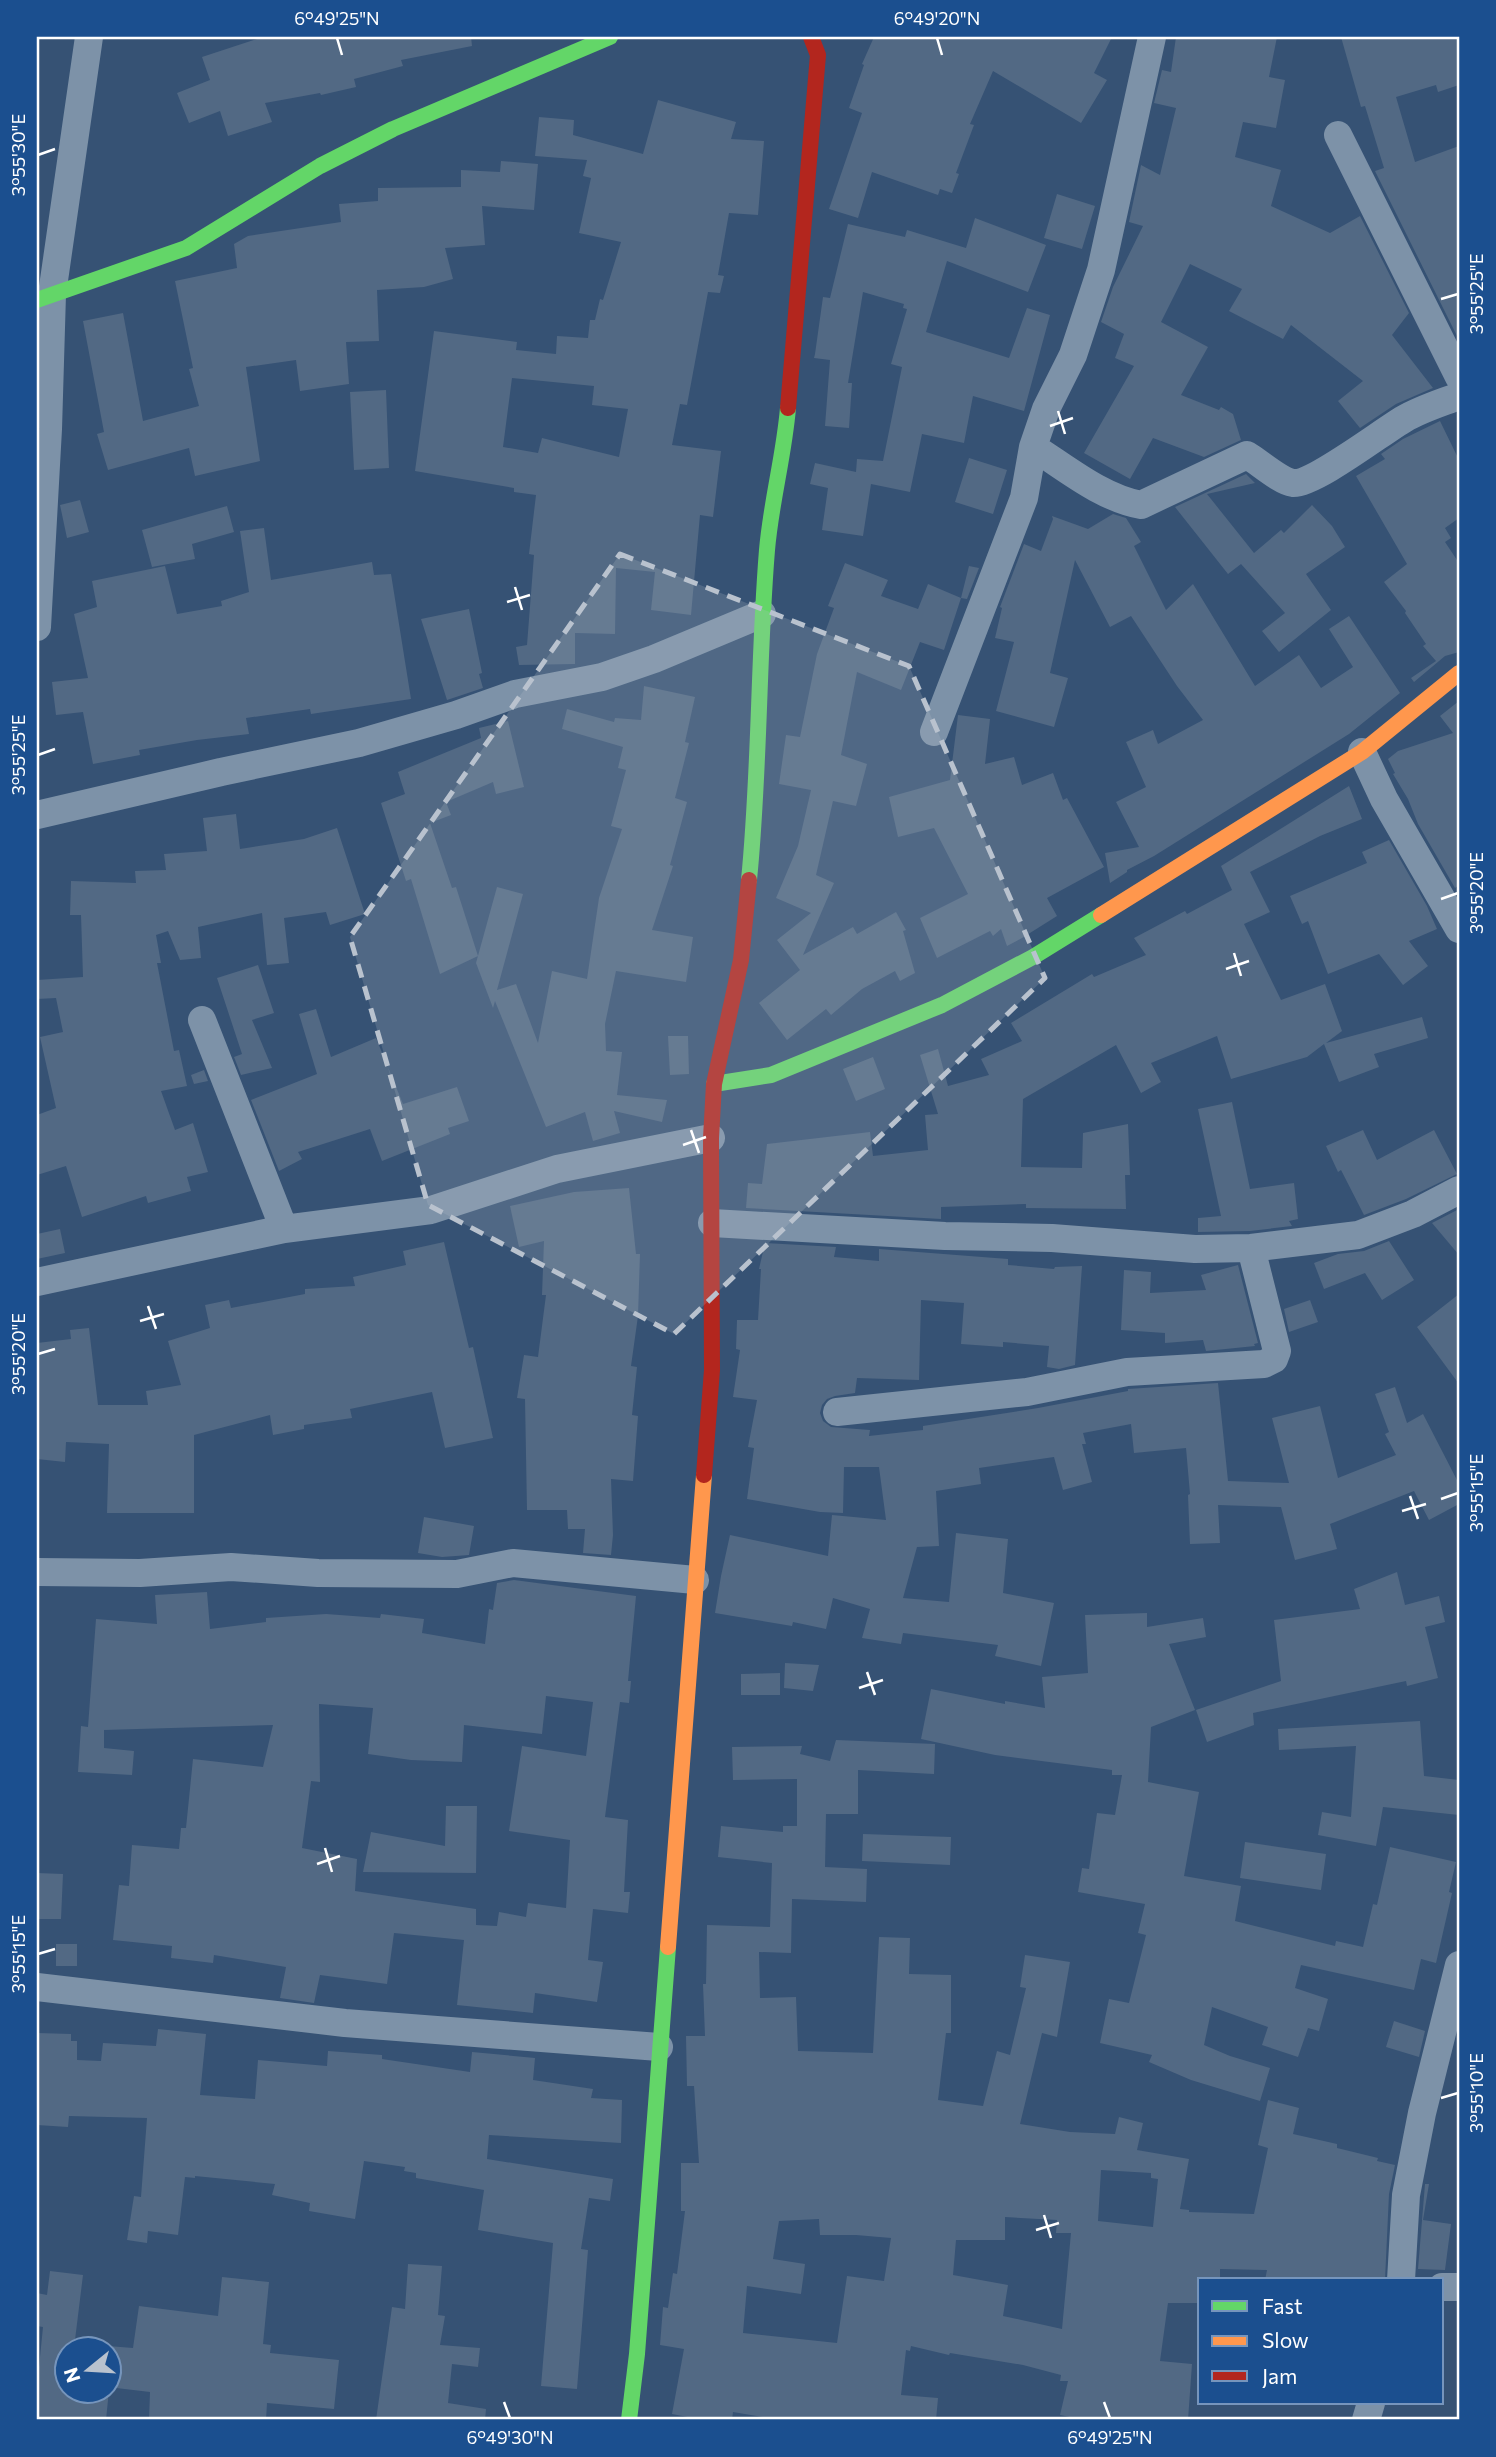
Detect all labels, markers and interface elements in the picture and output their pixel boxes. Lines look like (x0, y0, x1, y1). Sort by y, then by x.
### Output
text: 6°49'25"N (294, 7, 380, 29)
text: 6°49'20"N (894, 7, 980, 29)
text: 3°55'30"E (7, 114, 29, 196)
text: 3°55'25"E (1465, 254, 1487, 334)
text: 3°55'25"E (7, 715, 29, 795)
text: 3°55'20"E (1465, 852, 1487, 934)
text: 3°55'20"E (7, 1313, 29, 1395)
text: 3°55'15"E (1465, 1454, 1487, 1532)
text: 3°55'15"E (7, 1915, 29, 1993)
text: 3°55'10"E (1465, 2053, 1487, 2133)
legend (1198, 2278, 1444, 2404)
text: Fast (1262, 2293, 1303, 2318)
text: Slow (1262, 2327, 1309, 2352)
north arrow (52, 2334, 122, 2404)
text: Jam (1262, 2363, 1297, 2388)
text: N (58, 2365, 84, 2386)
text: 6°49'30"N (467, 2426, 554, 2448)
text: 6°49'25"N (1067, 2426, 1153, 2448)

